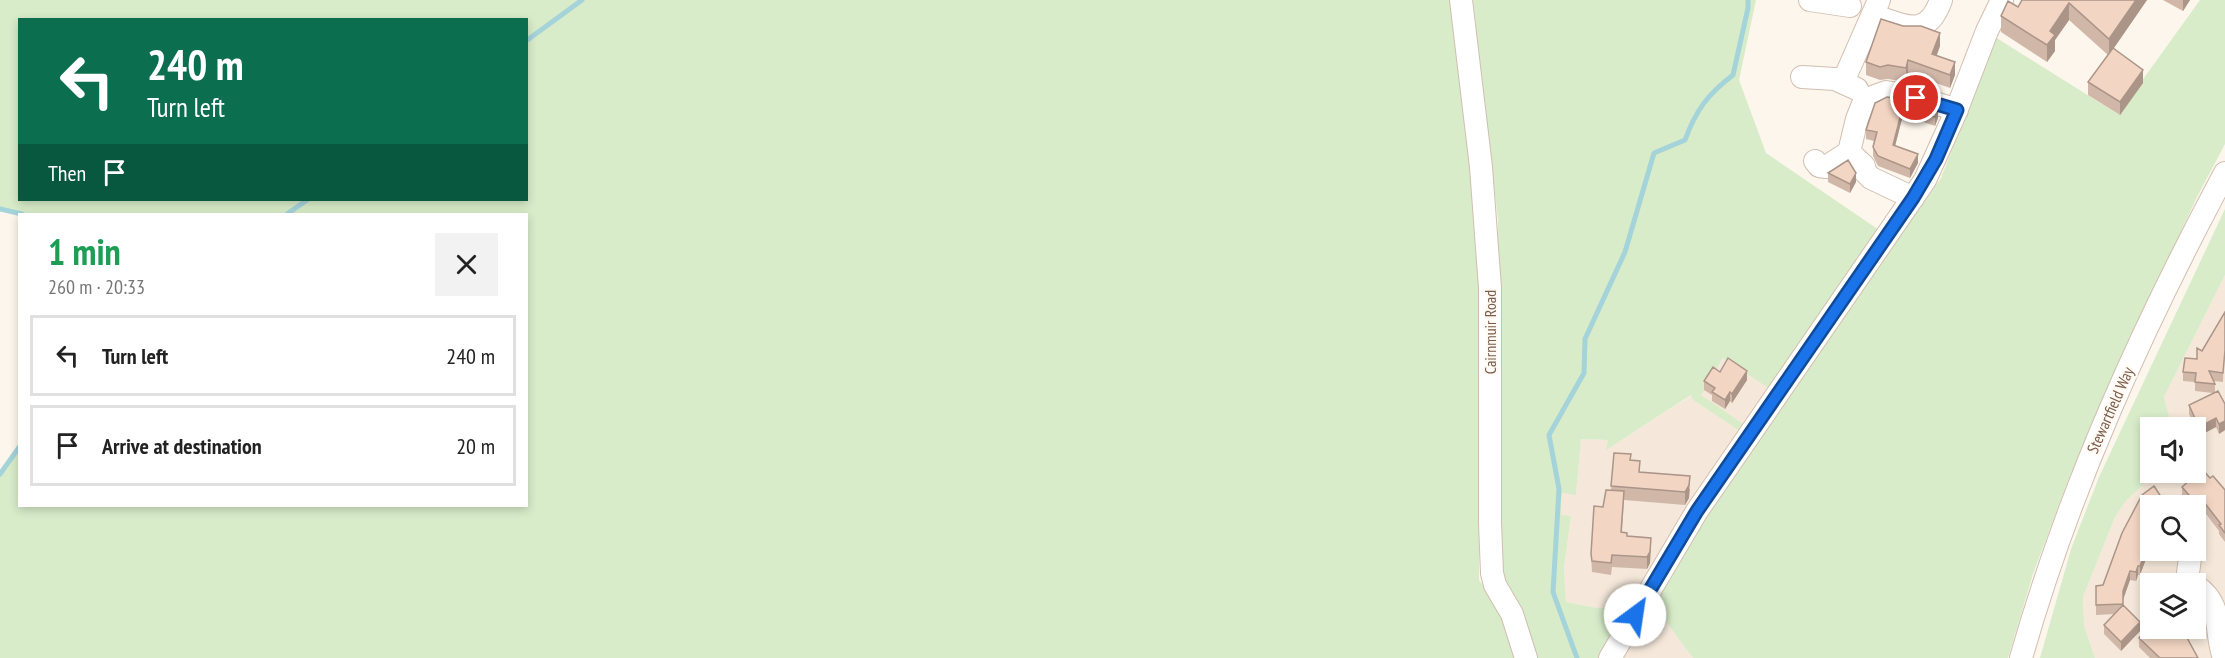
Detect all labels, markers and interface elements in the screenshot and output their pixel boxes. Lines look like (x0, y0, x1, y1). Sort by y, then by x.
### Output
text: 240 m (147, 37, 244, 92)
icon: left (48, 42, 126, 120)
pin (1890, 72, 1941, 123)
icon: arrive (1899, 81, 1932, 114)
text: Turn left (147, 90, 225, 124)
icon: arrive (98, 156, 131, 189)
text: Then (48, 159, 86, 187)
text: 1 min (48, 228, 121, 275)
button: close (435, 233, 498, 296)
text: 260 m · 20:33 (48, 274, 145, 300)
street label: Cairnmuir Road (1480, 290, 1500, 374)
icon: left (51, 339, 84, 372)
text: Turn left (102, 342, 168, 370)
text: 240 m (446, 342, 495, 370)
street label: Stewartfield Way (2082, 364, 2138, 456)
map controls (2140, 417, 2206, 639)
button: sound (2140, 417, 2206, 483)
icon: arrive (51, 429, 84, 462)
text: Arrive at destination (102, 432, 262, 460)
text: 20 m (456, 432, 495, 460)
button: search (2140, 495, 2206, 561)
button: layers (2140, 573, 2206, 639)
position arrow (1603, 583, 1667, 647)

